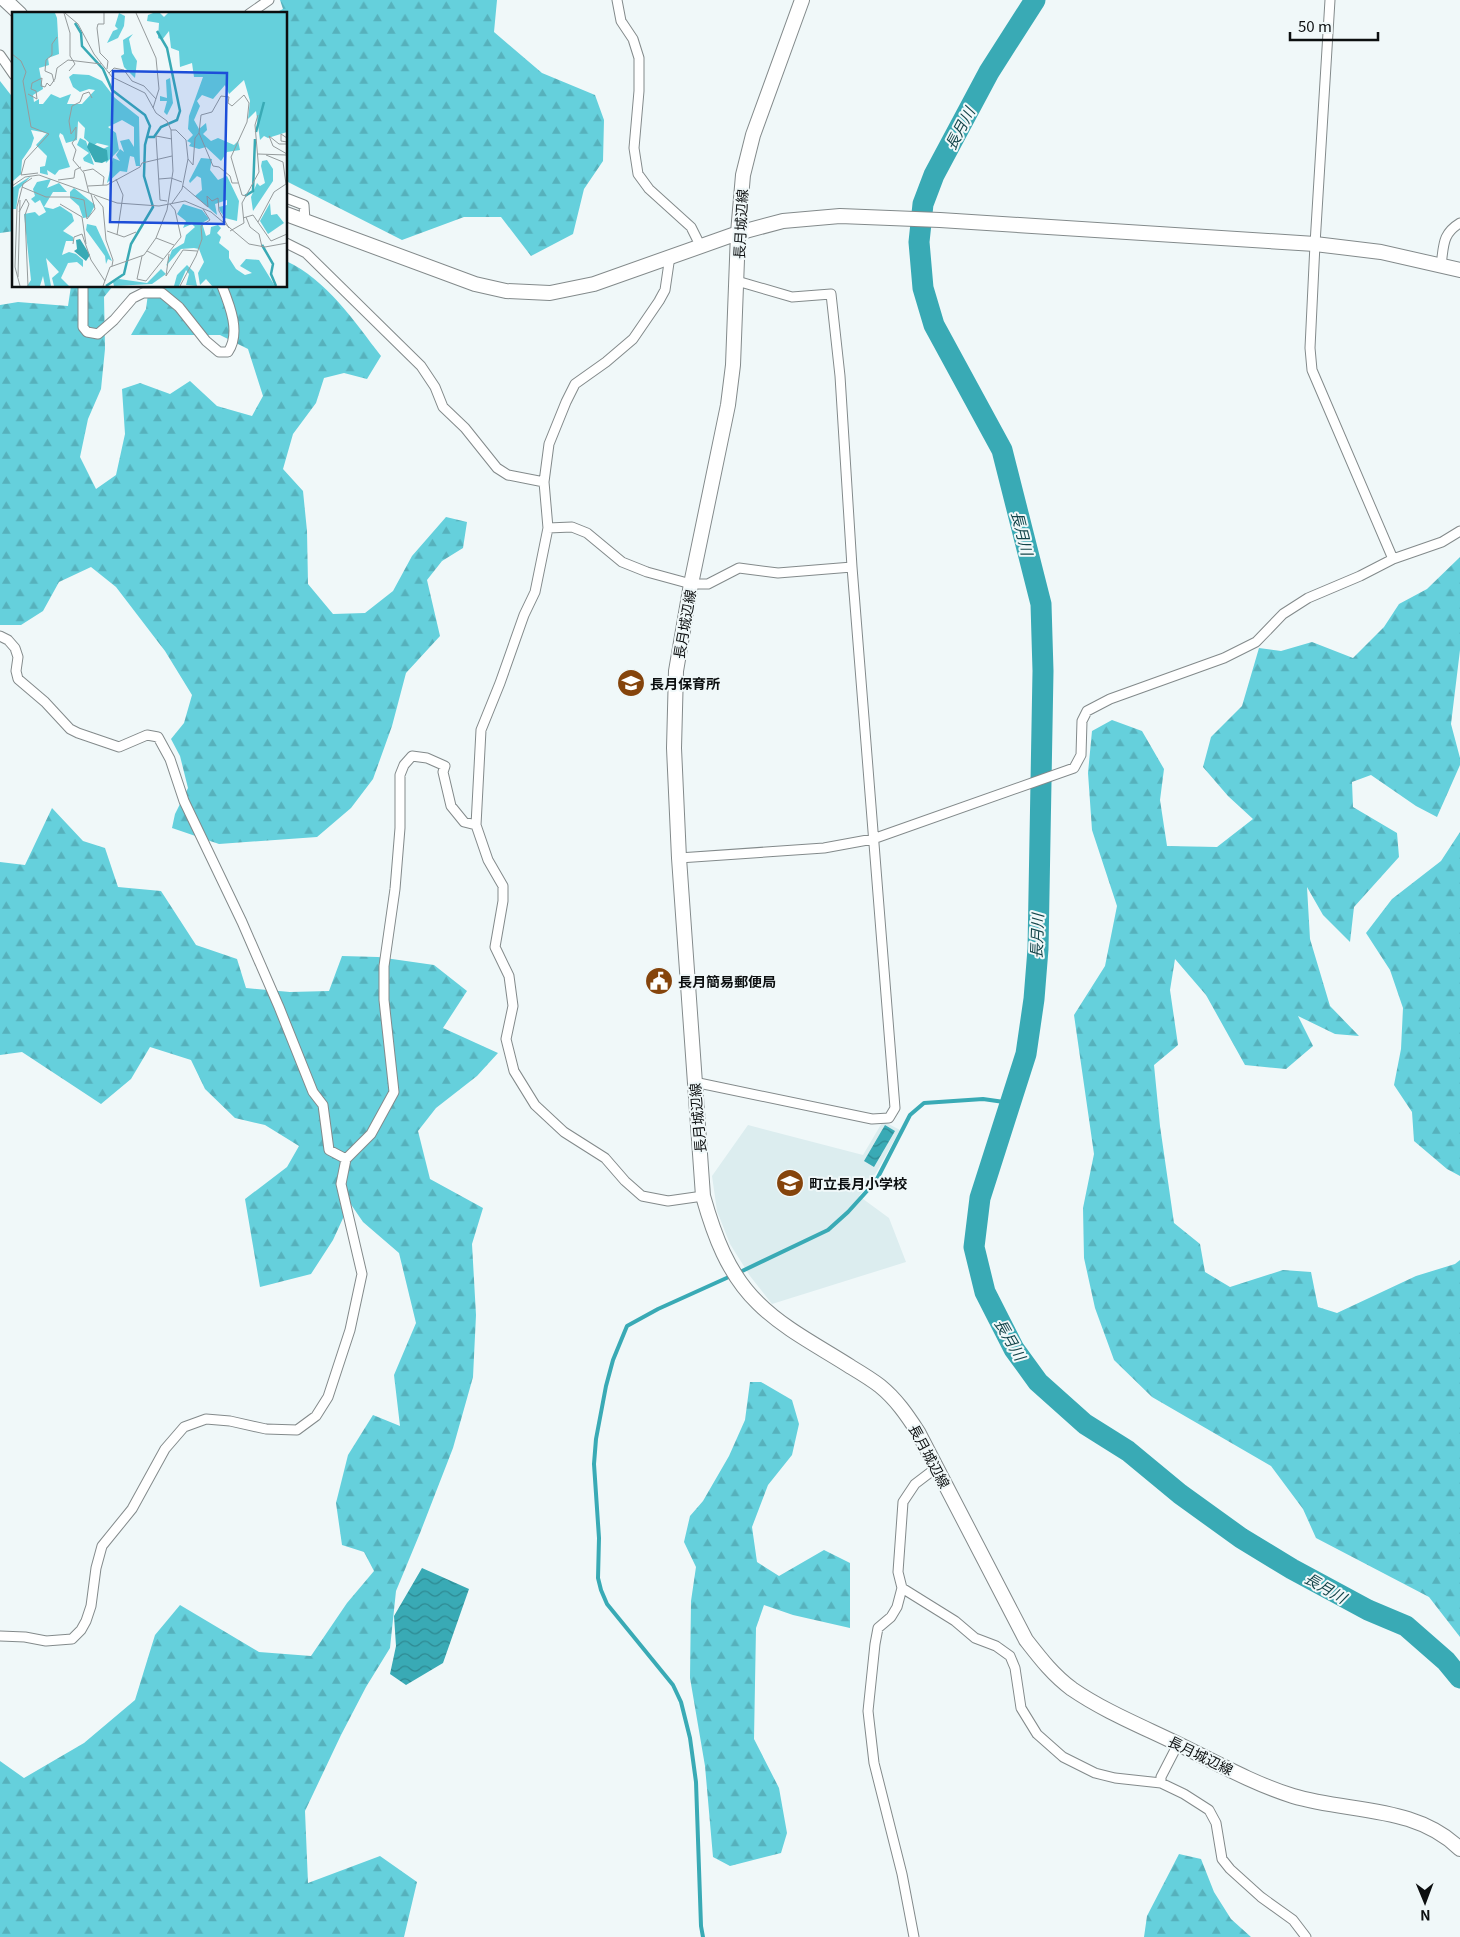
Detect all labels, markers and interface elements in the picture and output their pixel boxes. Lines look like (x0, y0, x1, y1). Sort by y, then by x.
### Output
scale bar (1290, 10, 1378, 42)
inset map (12, 12, 288, 288)
text: 50 m (1298, 15, 1332, 36)
water label: 長月川 (939, 101, 980, 153)
street label: 長月城辺線 (728, 189, 752, 259)
water label: 長月川 (1007, 509, 1039, 559)
street label: 長月城辺線 (668, 588, 700, 660)
school or university icon: 長月保育所 (616, 668, 646, 698)
place label: 長月保育所 (650, 673, 720, 693)
water label: 長月川 (1025, 911, 1047, 959)
public building icon: 長月簡易郵便局 (644, 966, 674, 996)
place label: 長月簡易郵便局 (678, 971, 776, 991)
street label: 長月城辺線 (684, 1082, 710, 1154)
school or university icon: 町立長月小学校 (775, 1168, 805, 1198)
place label: 町立長月小学校 (809, 1173, 907, 1193)
water label: 長月川 (991, 1314, 1032, 1365)
street label: 長月城辺線 (905, 1420, 955, 1492)
water label: 長月川 (1301, 1567, 1352, 1608)
street label: 長月城辺線 (1165, 1731, 1237, 1779)
north arrow (1400, 1877, 1450, 1927)
text: N (1420, 1906, 1431, 1926)

